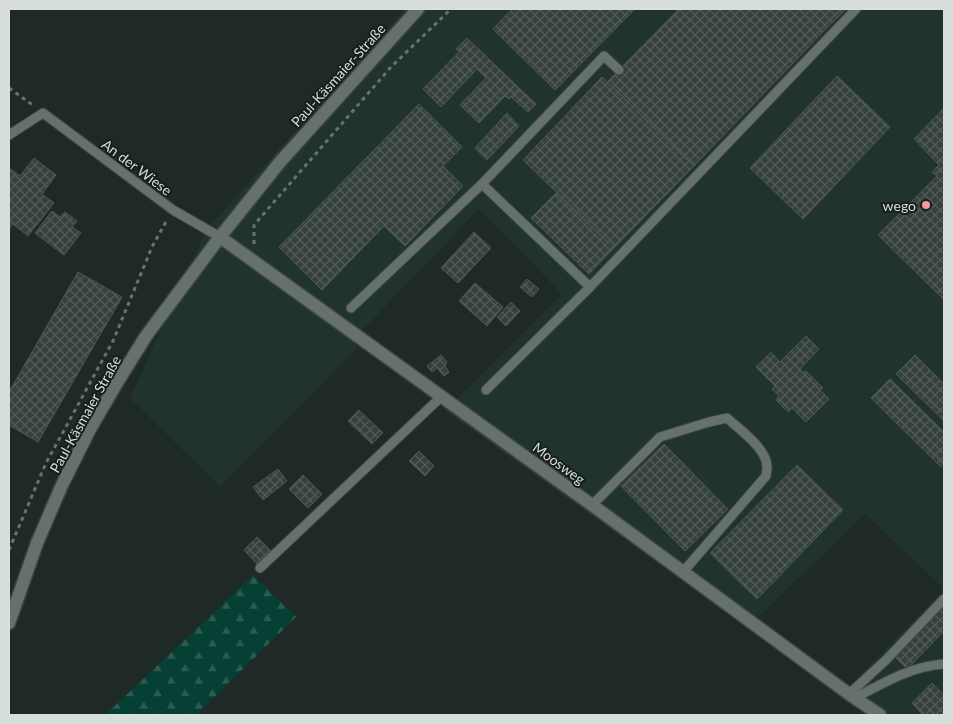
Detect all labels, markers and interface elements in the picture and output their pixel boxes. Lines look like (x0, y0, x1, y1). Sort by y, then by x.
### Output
street label: Paul-Käsmaier-Straße (287, 20, 389, 130)
street label: An der Wiese (99, 135, 175, 199)
place label: wego (883, 197, 916, 214)
marker: wego (920, 199, 932, 211)
street label: Paul-Käsmaier Straße (46, 353, 124, 475)
street label: Moosweg (530, 438, 588, 488)

